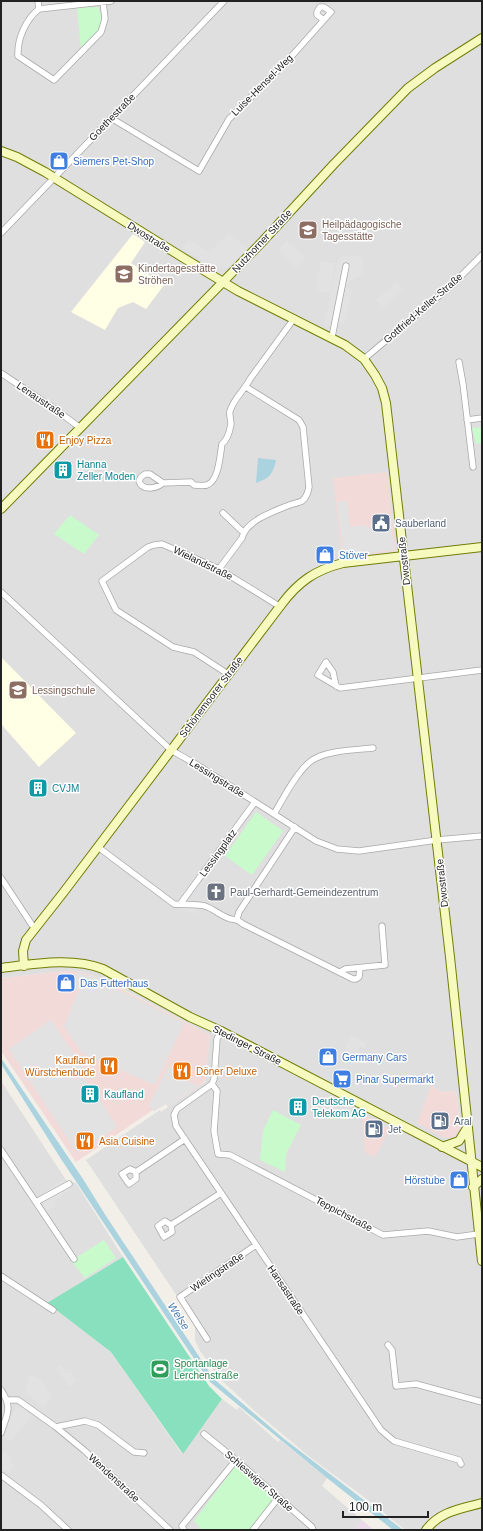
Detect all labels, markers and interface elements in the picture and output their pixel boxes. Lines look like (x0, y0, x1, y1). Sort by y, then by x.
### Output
street label: Luise-Hensel-Weg (229, 52, 295, 118)
street label: Goethestraße (87, 91, 137, 143)
shop icon: Siemers Pet-Shop (48, 150, 70, 172)
place label: Siemers Pet-Shop (73, 156, 155, 167)
street label: Nutzhorner Straße (230, 207, 294, 275)
school or university icon: Heilpädagogische Tagesstätte (297, 219, 319, 241)
place label: Heilpädagogische Tagesstätte (322, 219, 402, 242)
street label: Dwostraße (126, 220, 173, 255)
school or university icon: Kindertagesstätte Ströhen (113, 263, 135, 285)
place label: Kindertagesstätte Ströhen (138, 263, 216, 286)
street label: Gottfried-Keller-Straße (381, 271, 465, 345)
street label: Lenaustraße (15, 380, 68, 421)
restaurant icon: Enjoy Pizza (34, 429, 56, 451)
place label: Enjoy Pizza (59, 435, 112, 446)
building icon: Hanna Zeller Moden (52, 459, 74, 481)
place label: Hanna Zeller Moden (77, 459, 135, 482)
public building icon: Sauberland (370, 512, 392, 534)
place label: Sauberland (395, 518, 446, 529)
street label: Dwostraße (396, 536, 412, 586)
street label: Wielandstraße (172, 544, 235, 582)
shop icon: Stöver (314, 544, 336, 566)
place label: Stöver (339, 550, 369, 561)
street label: Schönemoorer Straße (177, 654, 245, 740)
school or university icon: Lessingschule (7, 679, 29, 701)
place label: Lessingschule (32, 685, 96, 696)
street label: Lessingstraße (187, 757, 247, 800)
building icon: CVJM (27, 777, 49, 799)
place label: CVJM (52, 783, 79, 794)
street label: Lessingplatz (197, 827, 239, 879)
street label: Dwostraße (434, 858, 450, 908)
church icon: Paul-Gerhardt-Gemeindezentrum (205, 881, 227, 903)
place label: Paul-Gerhardt-Gemeindezentrum (230, 887, 378, 898)
shop icon: Das Futterhaus (55, 972, 77, 994)
place label: Das Futterhaus (80, 978, 148, 989)
street label: Stedinger Straße (211, 1023, 284, 1067)
shop icon: Germany Cars (317, 1046, 339, 1068)
place label: Germany Cars (342, 1052, 407, 1063)
place label: Kaufland Würstchenbude (25, 1055, 95, 1078)
restaurant icon: Kaufland Würstchenbude (98, 1055, 120, 1077)
restaurant icon: Döner Deluxe (171, 1060, 193, 1082)
place label: Döner Deluxe (196, 1066, 258, 1077)
supermarket icon: Pinar Supermarkt (331, 1068, 353, 1090)
place label: Pinar Supermarkt (356, 1074, 434, 1085)
building icon: Kaufland (79, 1083, 101, 1105)
place label: Kaufland (104, 1089, 143, 1100)
building icon: Deutsche Telekom AG (287, 1096, 309, 1118)
place label: Deutsche Telekom AG (312, 1096, 366, 1119)
fuel station icon: Aral (429, 1110, 451, 1132)
place label: Aral (454, 1116, 472, 1127)
fuel station icon: Jet (363, 1118, 385, 1140)
place label: Jet (388, 1124, 402, 1135)
restaurant icon: Asia Cuisine (74, 1130, 96, 1152)
place label: Asia Cuisine (99, 1136, 155, 1147)
shop icon: Hörstube (448, 1169, 470, 1191)
place label: Hörstube (404, 1175, 445, 1186)
street label: Teppichstraße (314, 1194, 375, 1234)
street label: Wietingstraße (188, 1250, 246, 1294)
street label: Hansastraße (265, 1263, 307, 1317)
water label: Welse (166, 1300, 192, 1332)
sports icon: Sportanlage Lerchenstraße (149, 1358, 171, 1380)
place label: Sportanlage Lerchenstraße (174, 1358, 239, 1381)
street label: Schleswiger Straße (223, 1448, 296, 1514)
street label: Wendenstraße (86, 1452, 142, 1505)
scale bar (343, 1493, 428, 1519)
text: 100 m (349, 1500, 382, 1514)

